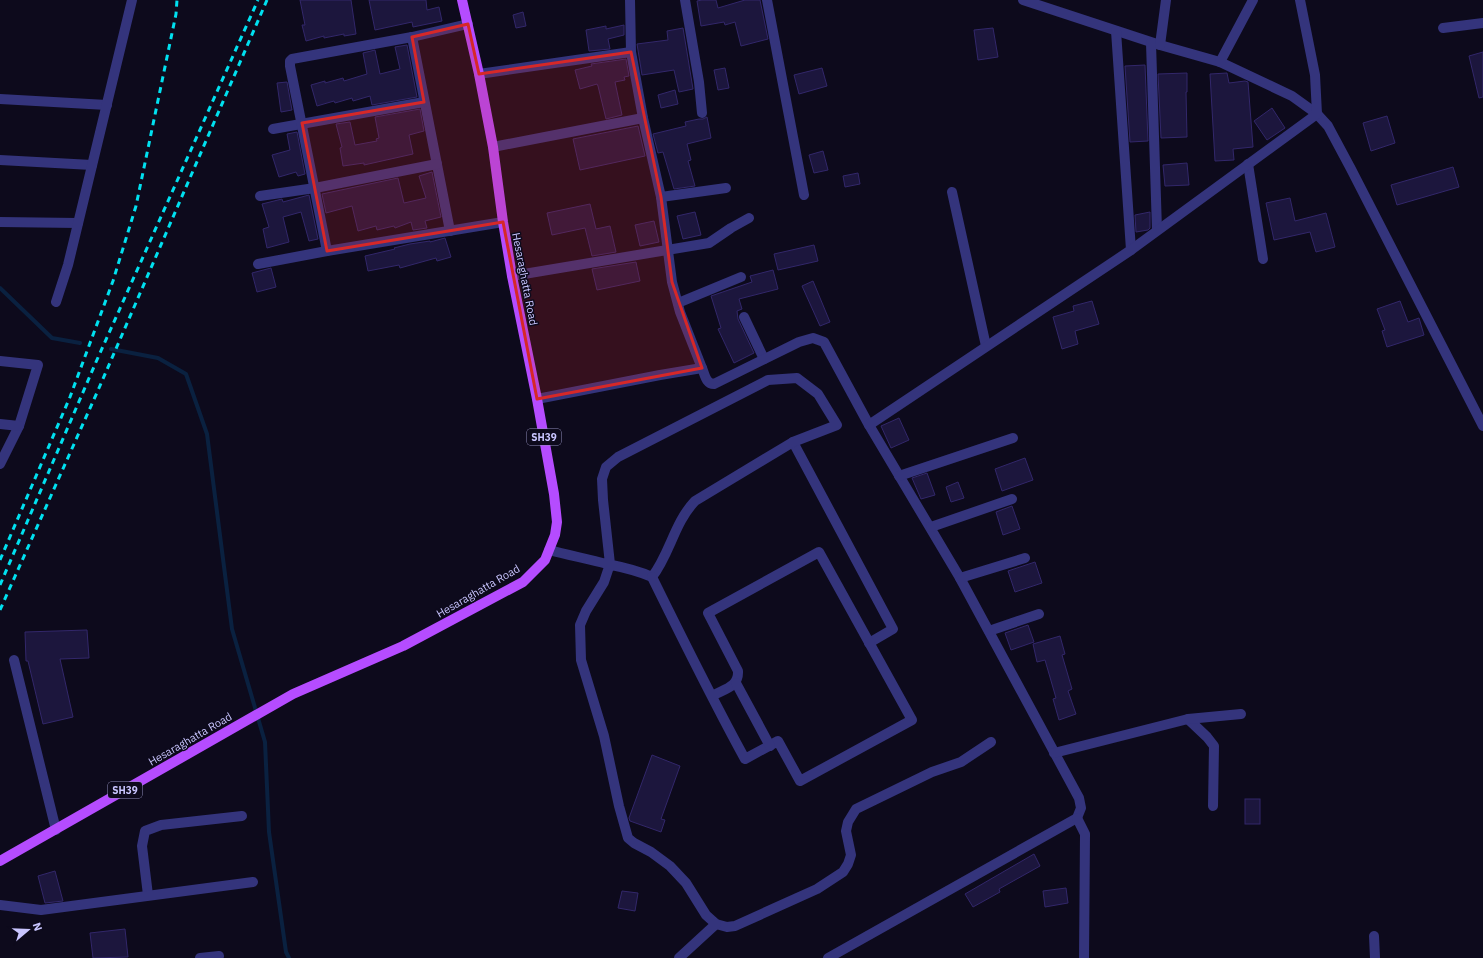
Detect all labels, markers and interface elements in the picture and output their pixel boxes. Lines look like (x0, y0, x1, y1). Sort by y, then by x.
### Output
street label: Hesaraghatta Road (509, 231, 541, 327)
road number: SH39 (527, 429, 561, 445)
street label: Hesaraghatta Road (434, 561, 522, 621)
street label: Hesaraghatta Road (146, 709, 234, 769)
road number: SH39 (108, 782, 142, 798)
north arrow (8, 910, 48, 950)
text: N (30, 921, 45, 933)

